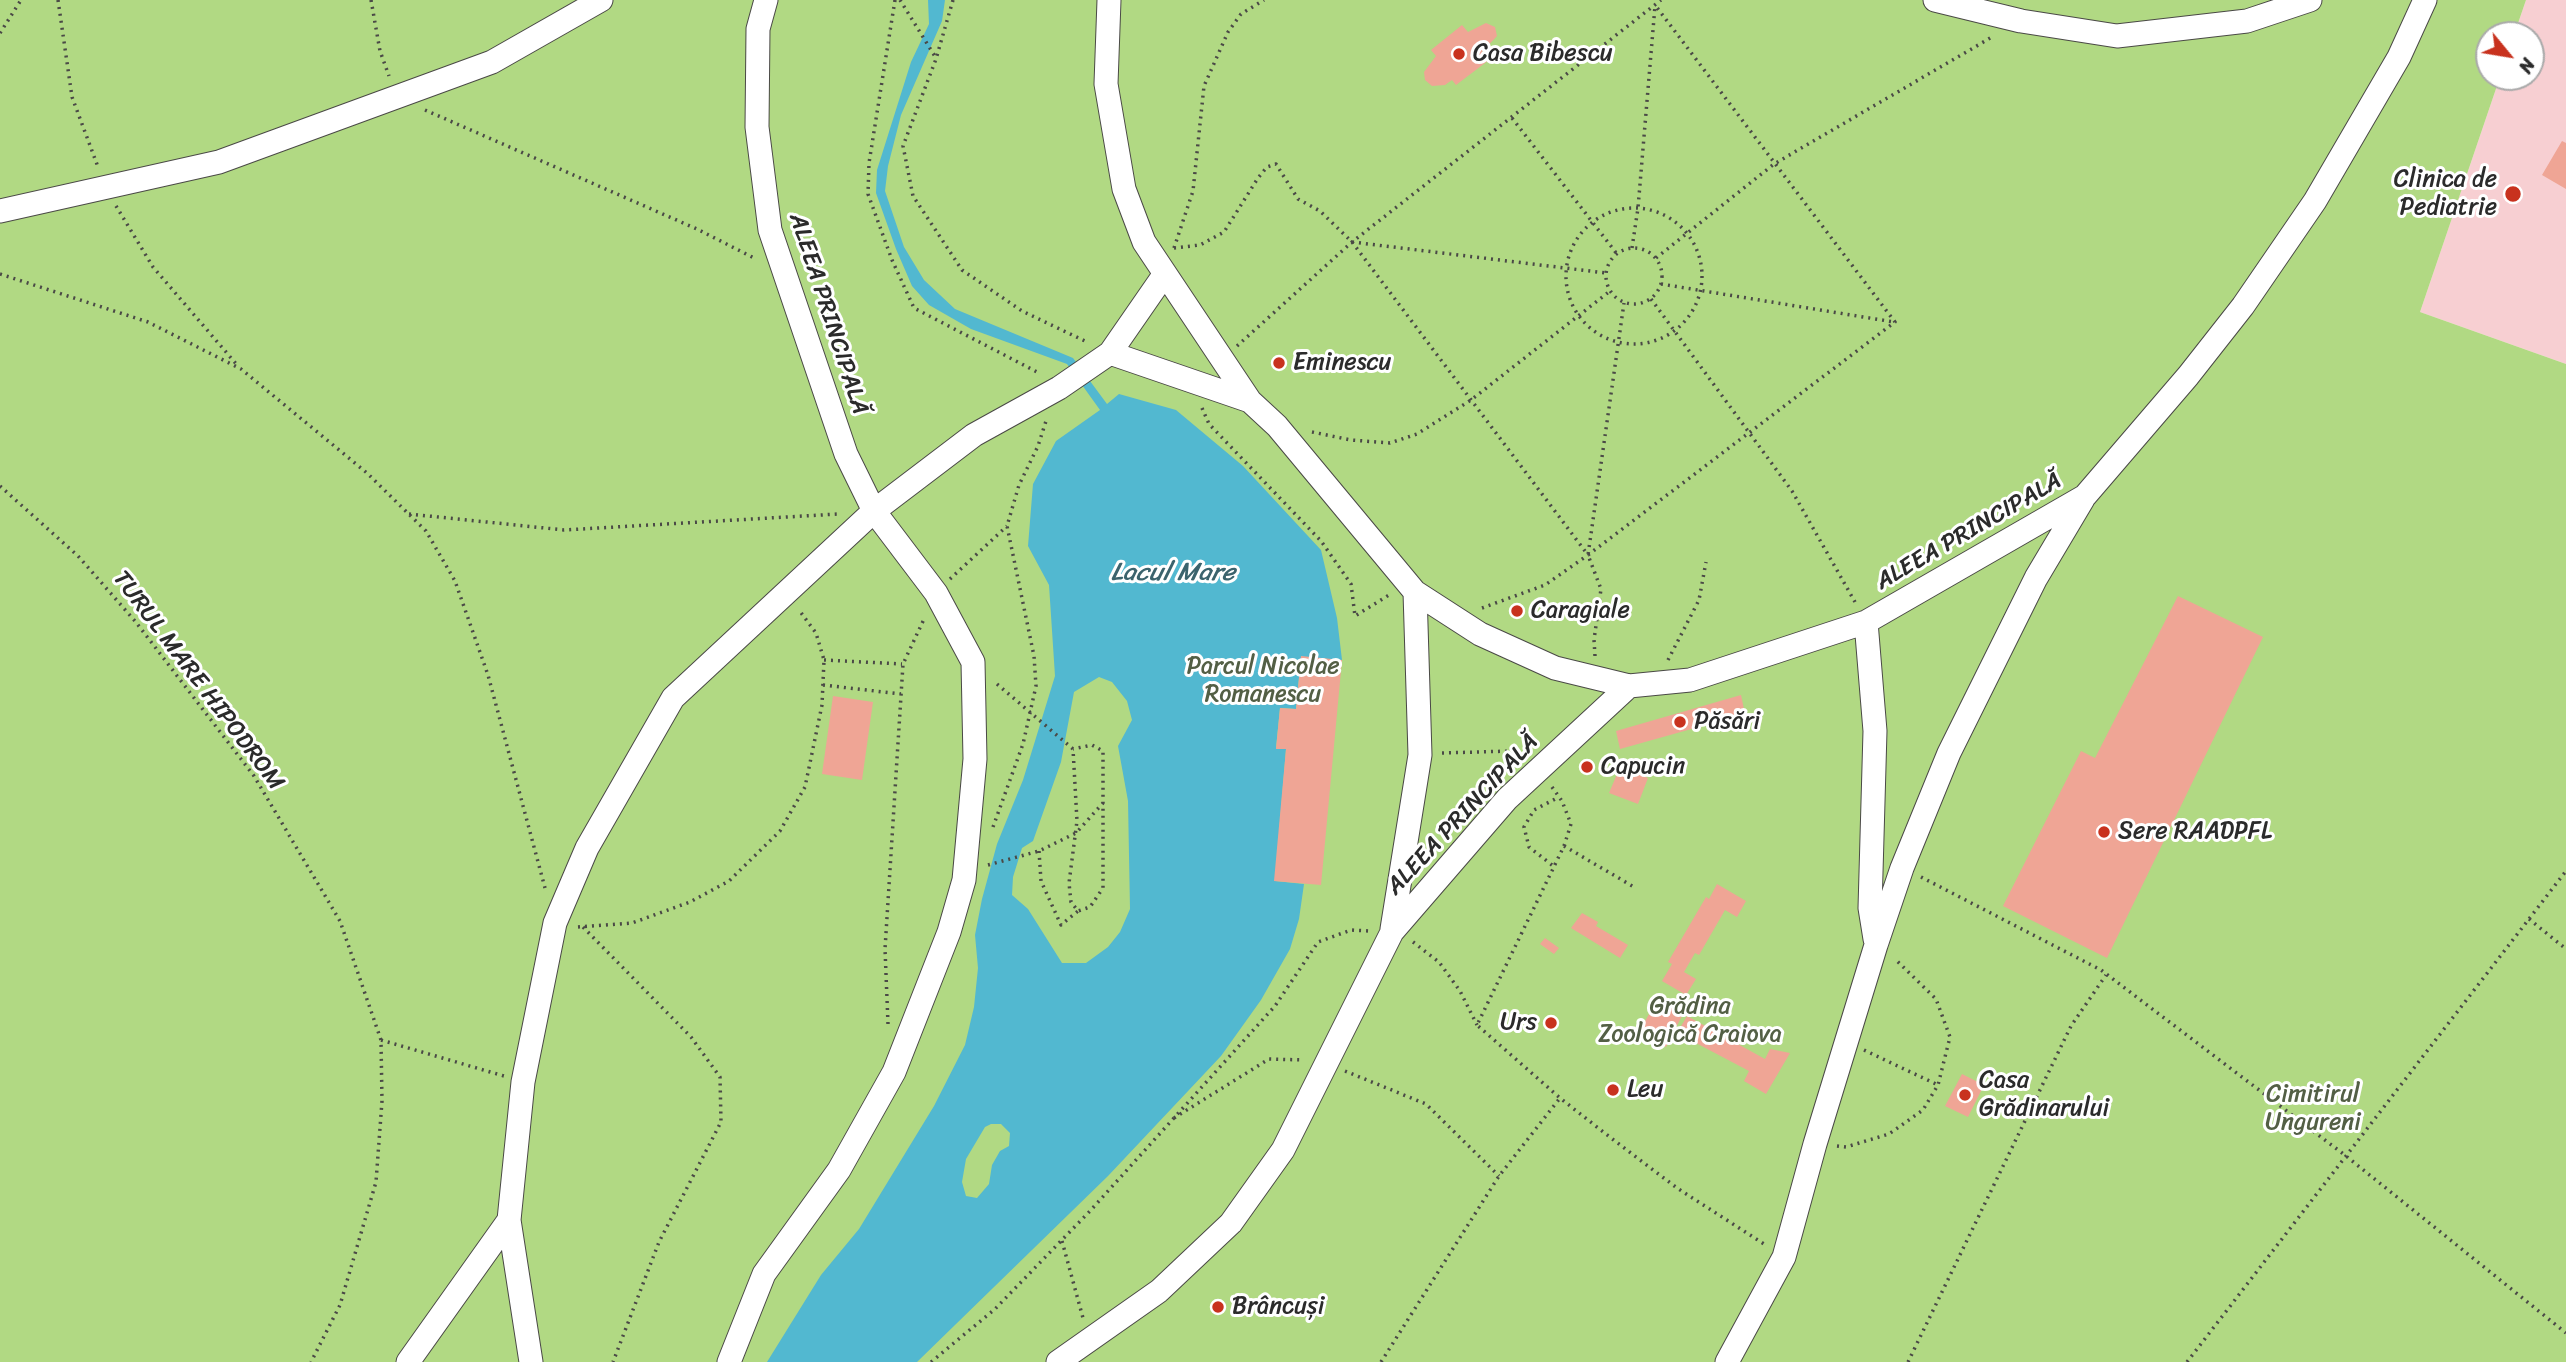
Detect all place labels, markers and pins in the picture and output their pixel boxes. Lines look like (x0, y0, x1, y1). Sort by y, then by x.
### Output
place label: Casa Bibescu (1473, 40, 1613, 68)
marker: Casa Bibescu (1451, 46, 1467, 62)
place label: Clinica de Pediatrie (2394, 166, 2497, 222)
marker: Clinica de Pediatrie (2503, 184, 2523, 204)
place label: Eminescu (1293, 349, 1391, 377)
marker: Eminescu (1271, 355, 1287, 371)
place label: Caragiale (1531, 597, 1630, 625)
marker: Caragiale (1509, 603, 1525, 619)
place label: Păsări (1694, 708, 1760, 736)
marker: Păsări (1672, 714, 1688, 730)
place label: Capucin (1601, 753, 1685, 781)
marker: Capucin (1579, 759, 1595, 775)
place label: Sere RAADPFL (2118, 818, 2272, 846)
marker: Sere RAADPFL (2096, 824, 2112, 840)
place label: Urs (1500, 1009, 1537, 1037)
marker: Urs (1543, 1015, 1559, 1031)
place label: Casa Grădinarului (1979, 1067, 2109, 1123)
place label: Leu (1627, 1076, 1663, 1104)
marker: Leu (1605, 1082, 1621, 1098)
marker: Casa Grădinarului (1957, 1087, 1973, 1103)
place label: Brâncuși (1232, 1293, 1324, 1321)
marker: Brâncuși (1210, 1299, 1226, 1315)

